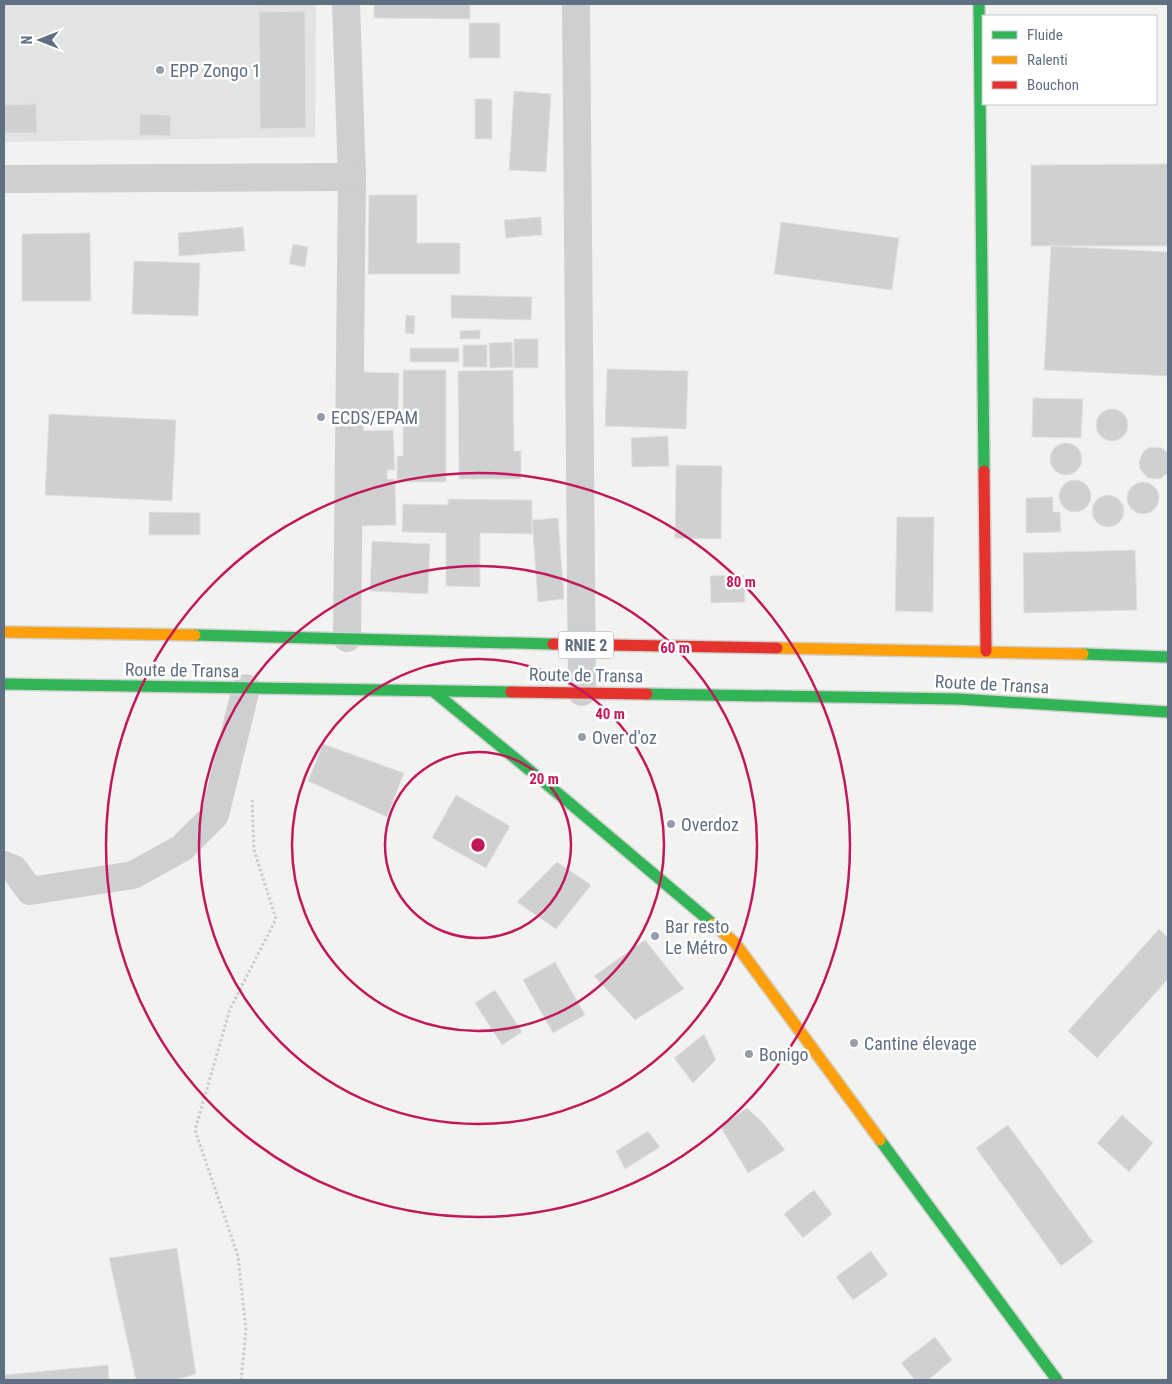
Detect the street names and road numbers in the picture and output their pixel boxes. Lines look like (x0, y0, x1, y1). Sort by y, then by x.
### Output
road number: RNIE 2 (558, 632, 614, 658)
street label: Route de Transa (125, 659, 239, 681)
street label: Route de Transa (529, 664, 643, 686)
street label: Route de Transa (934, 671, 1050, 697)

